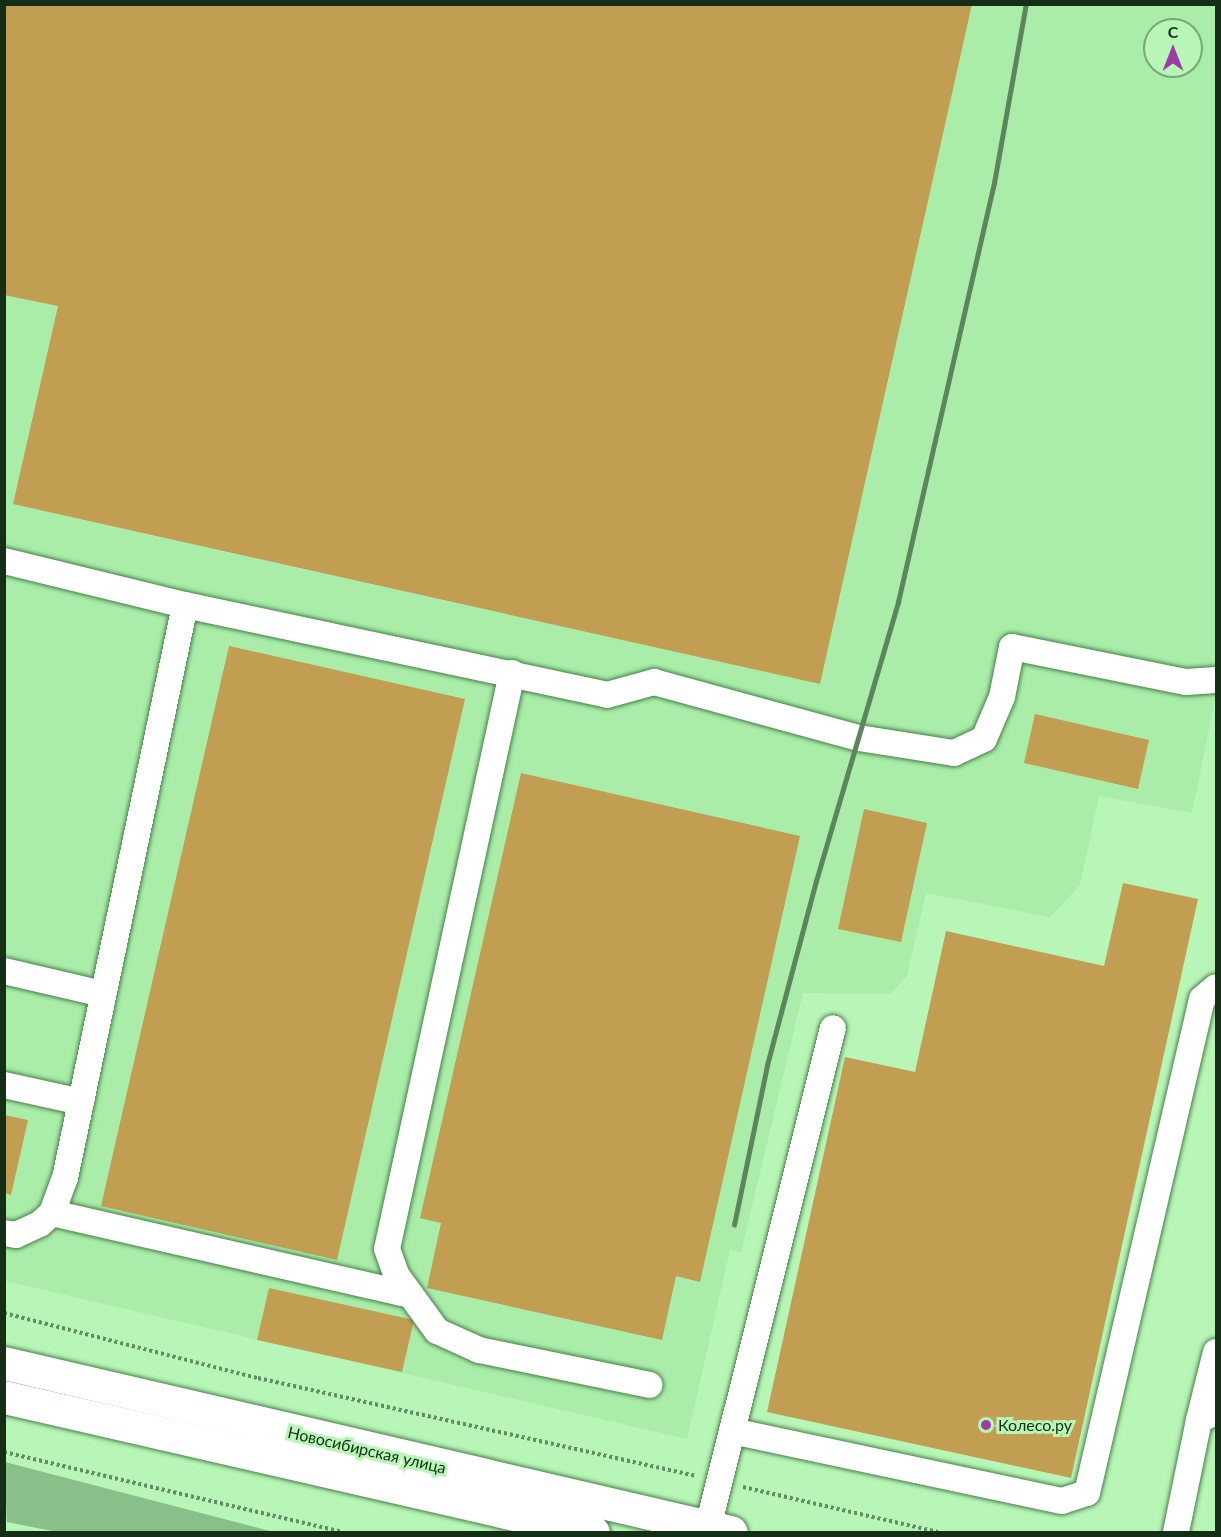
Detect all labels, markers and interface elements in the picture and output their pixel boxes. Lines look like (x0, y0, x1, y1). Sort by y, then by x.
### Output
north arrow (1143, 18, 1203, 78)
text: С (1168, 22, 1178, 41)
place label: Колесо.ру (998, 1415, 1072, 1435)
marker: Колесо.ру (979, 1418, 993, 1432)
street label: Новосибирская улица (286, 1422, 448, 1478)

